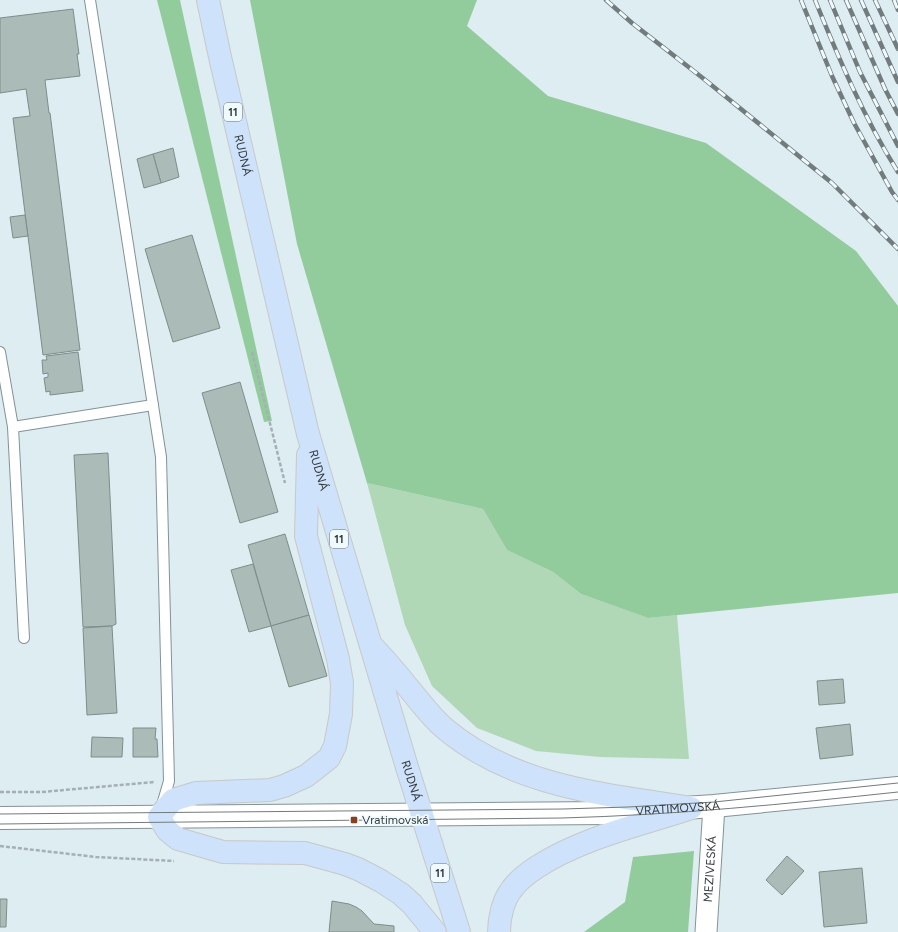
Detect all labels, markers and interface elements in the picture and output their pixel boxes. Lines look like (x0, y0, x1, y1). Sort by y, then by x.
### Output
road number: 11 (224, 103, 242, 121)
street label: RUDNÁ (231, 133, 254, 177)
street label: RUDNÁ (306, 448, 331, 492)
road number: 11 (330, 530, 348, 548)
street label: RUDNÁ (398, 759, 424, 803)
street label: VRATIMOVSKÁ (635, 798, 721, 818)
place label: Vratimovská (362, 813, 428, 827)
marker: Vratimovská (349, 815, 359, 825)
street label: MEZIVESKÁ (701, 835, 719, 903)
road number: 11 (431, 864, 449, 882)

